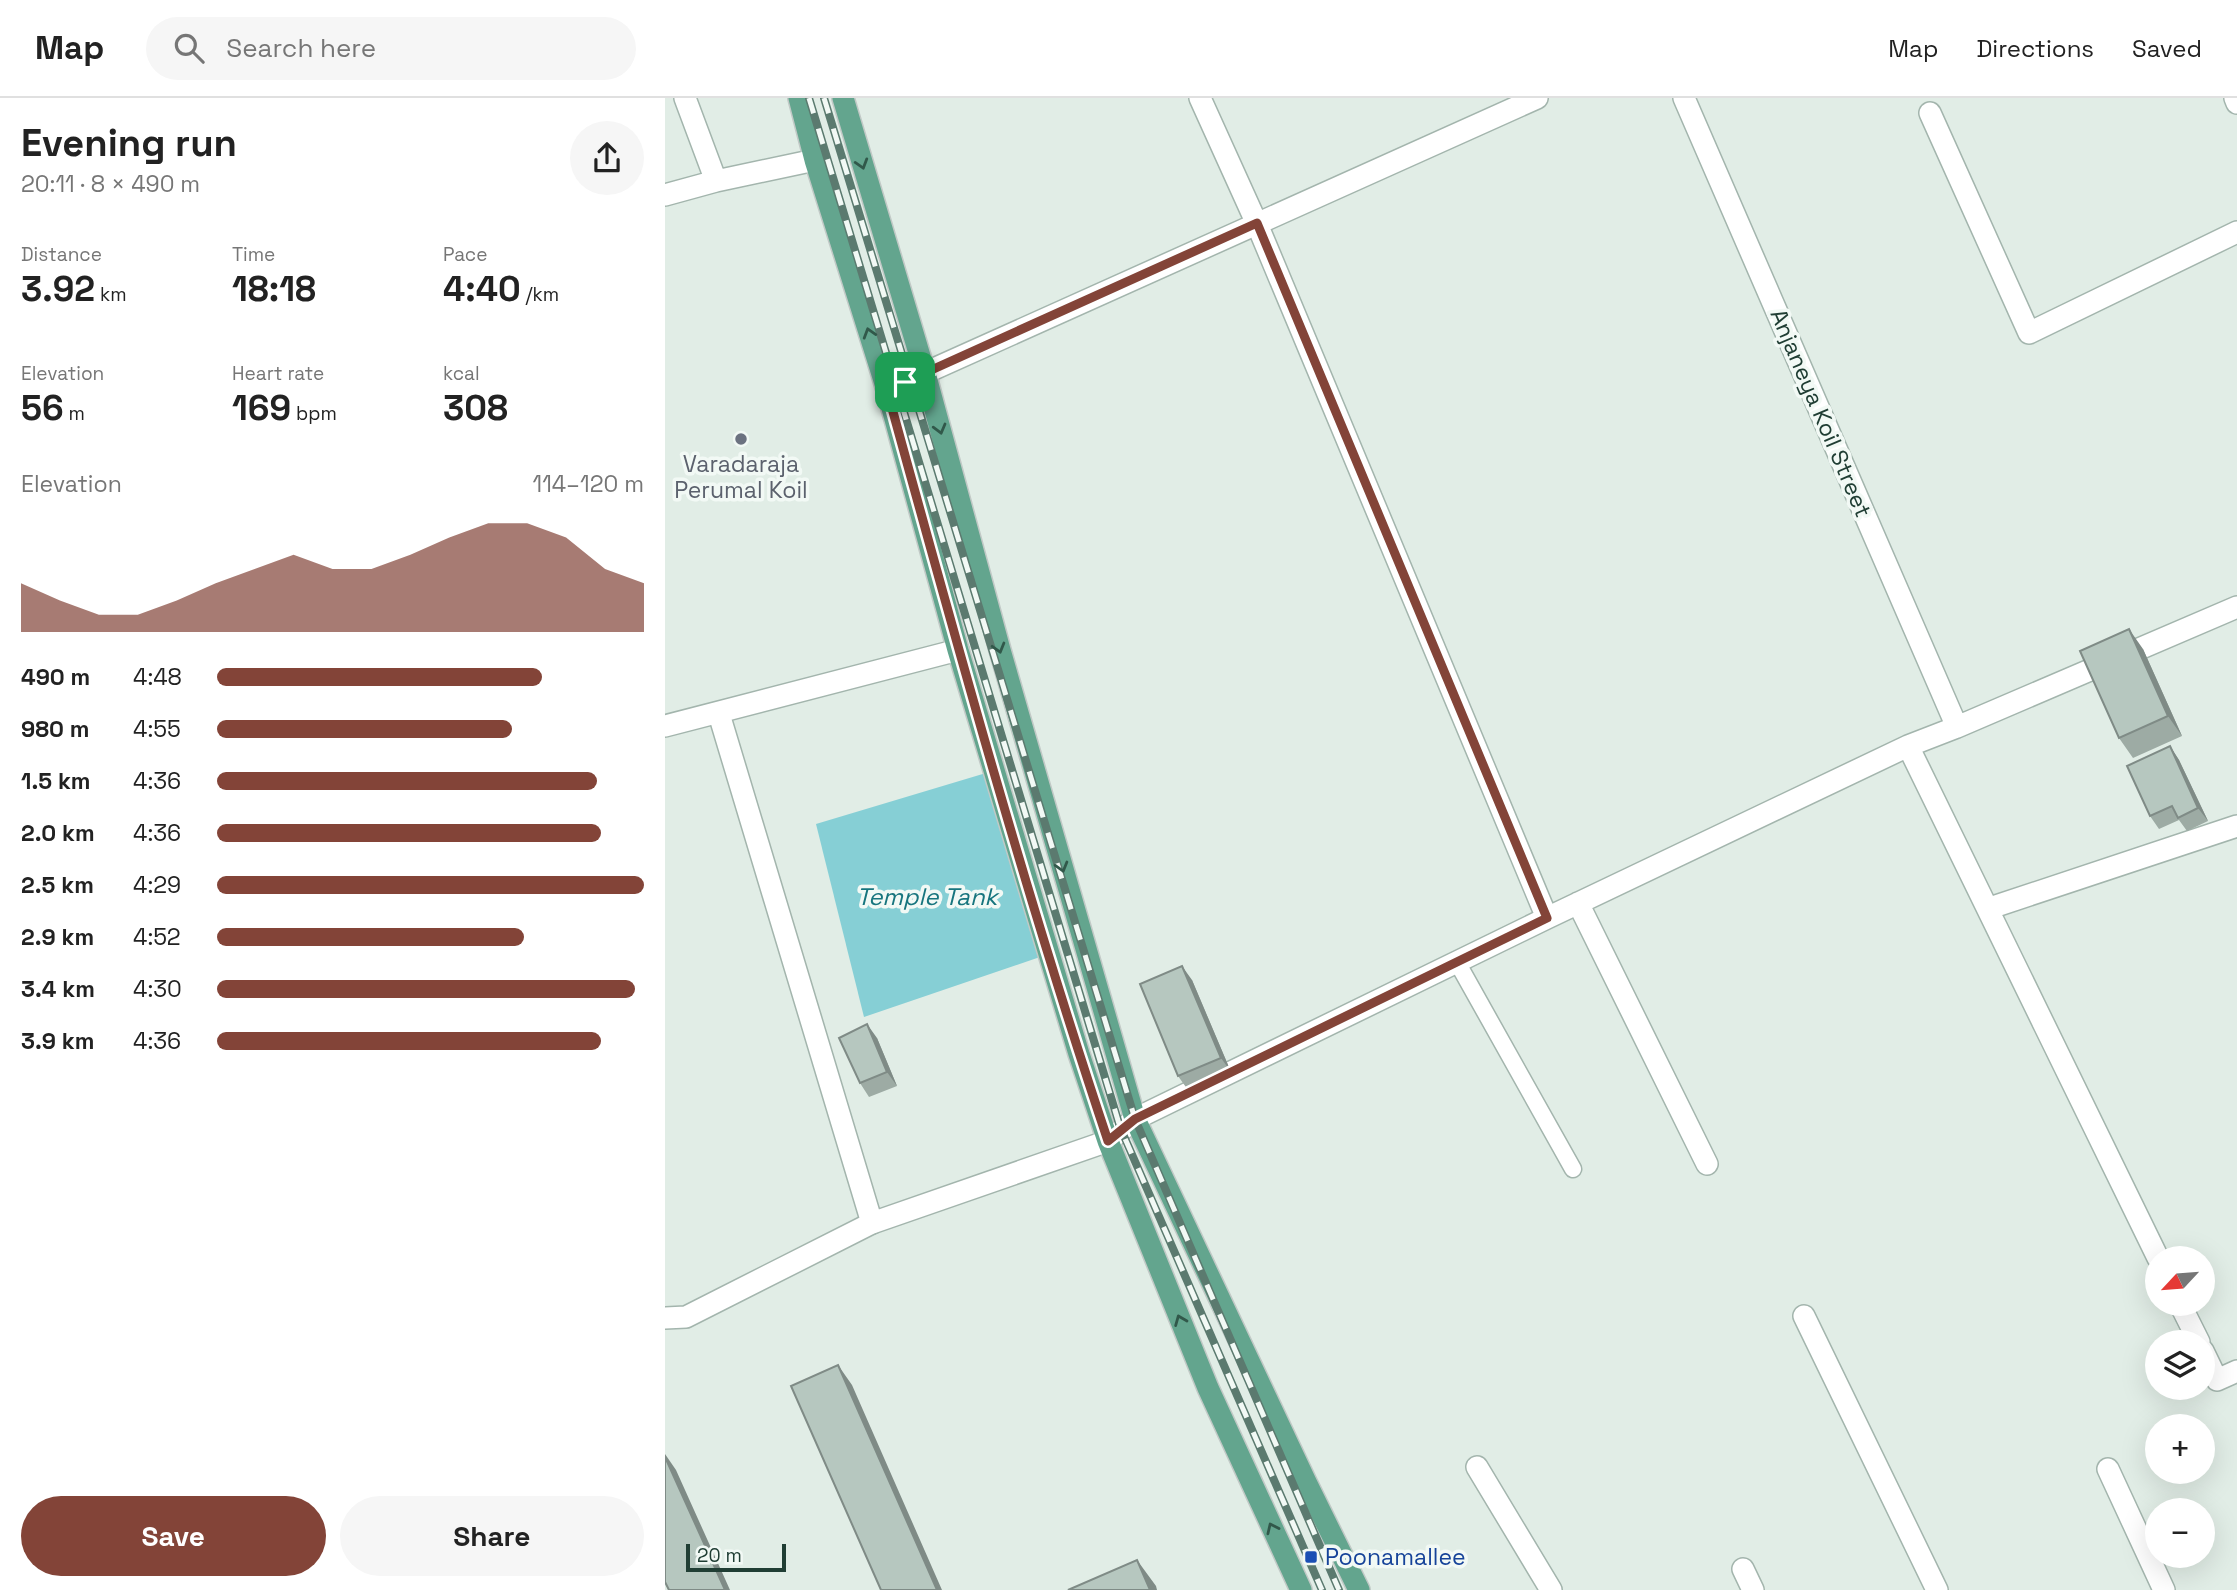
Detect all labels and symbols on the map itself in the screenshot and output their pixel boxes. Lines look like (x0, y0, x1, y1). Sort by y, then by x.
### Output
one-way arrow (853, 157, 868, 169)
street label: Anjaneya Koil Street (1763, 304, 1879, 522)
one-way arrow (863, 327, 877, 340)
pin (875, 352, 935, 412)
one-way arrow (932, 423, 946, 435)
marker: Varadaraja Perumal Koil (733, 431, 749, 447)
place label: Varadaraja Perumal Koil (674, 449, 808, 505)
one-way arrow (991, 642, 1006, 654)
one-way arrow (1054, 861, 1069, 873)
water label: Temple Tank (856, 881, 1001, 912)
north arrow (2145, 1246, 2215, 1316)
one-way arrow (1175, 1315, 1189, 1327)
one-way arrow (1267, 1523, 1281, 1535)
scale bar (686, 1541, 786, 1573)
place label: Poonamallee (1325, 1542, 1466, 1572)
marker: Poonamallee (1303, 1549, 1319, 1565)

